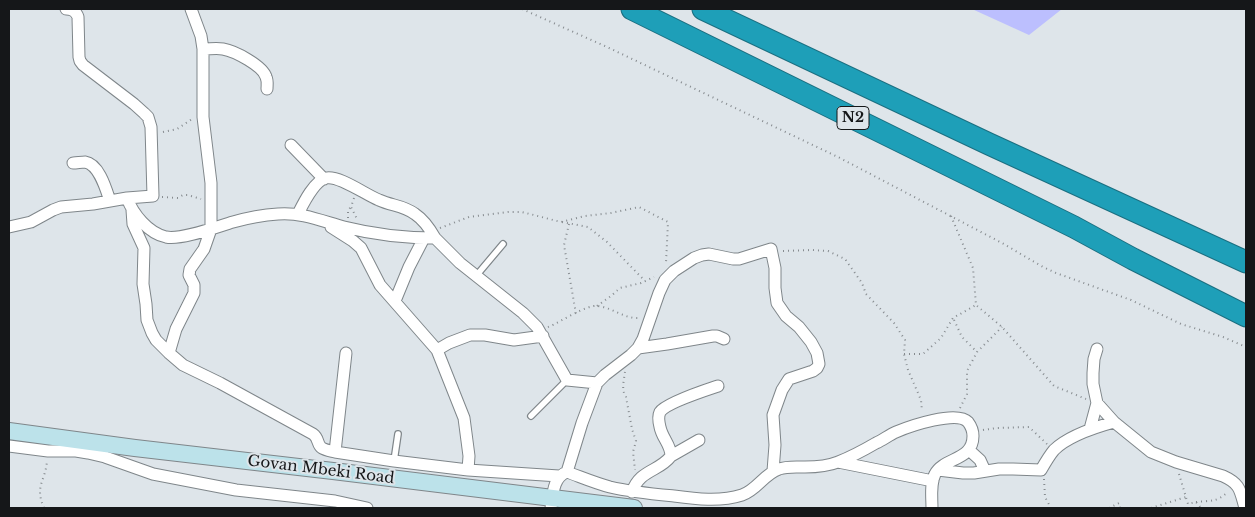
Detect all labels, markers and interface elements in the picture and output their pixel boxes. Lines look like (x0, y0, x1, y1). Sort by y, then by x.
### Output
road number: N2 (837, 106, 869, 130)
street label: Govan Mbeki Road (247, 452, 395, 488)

